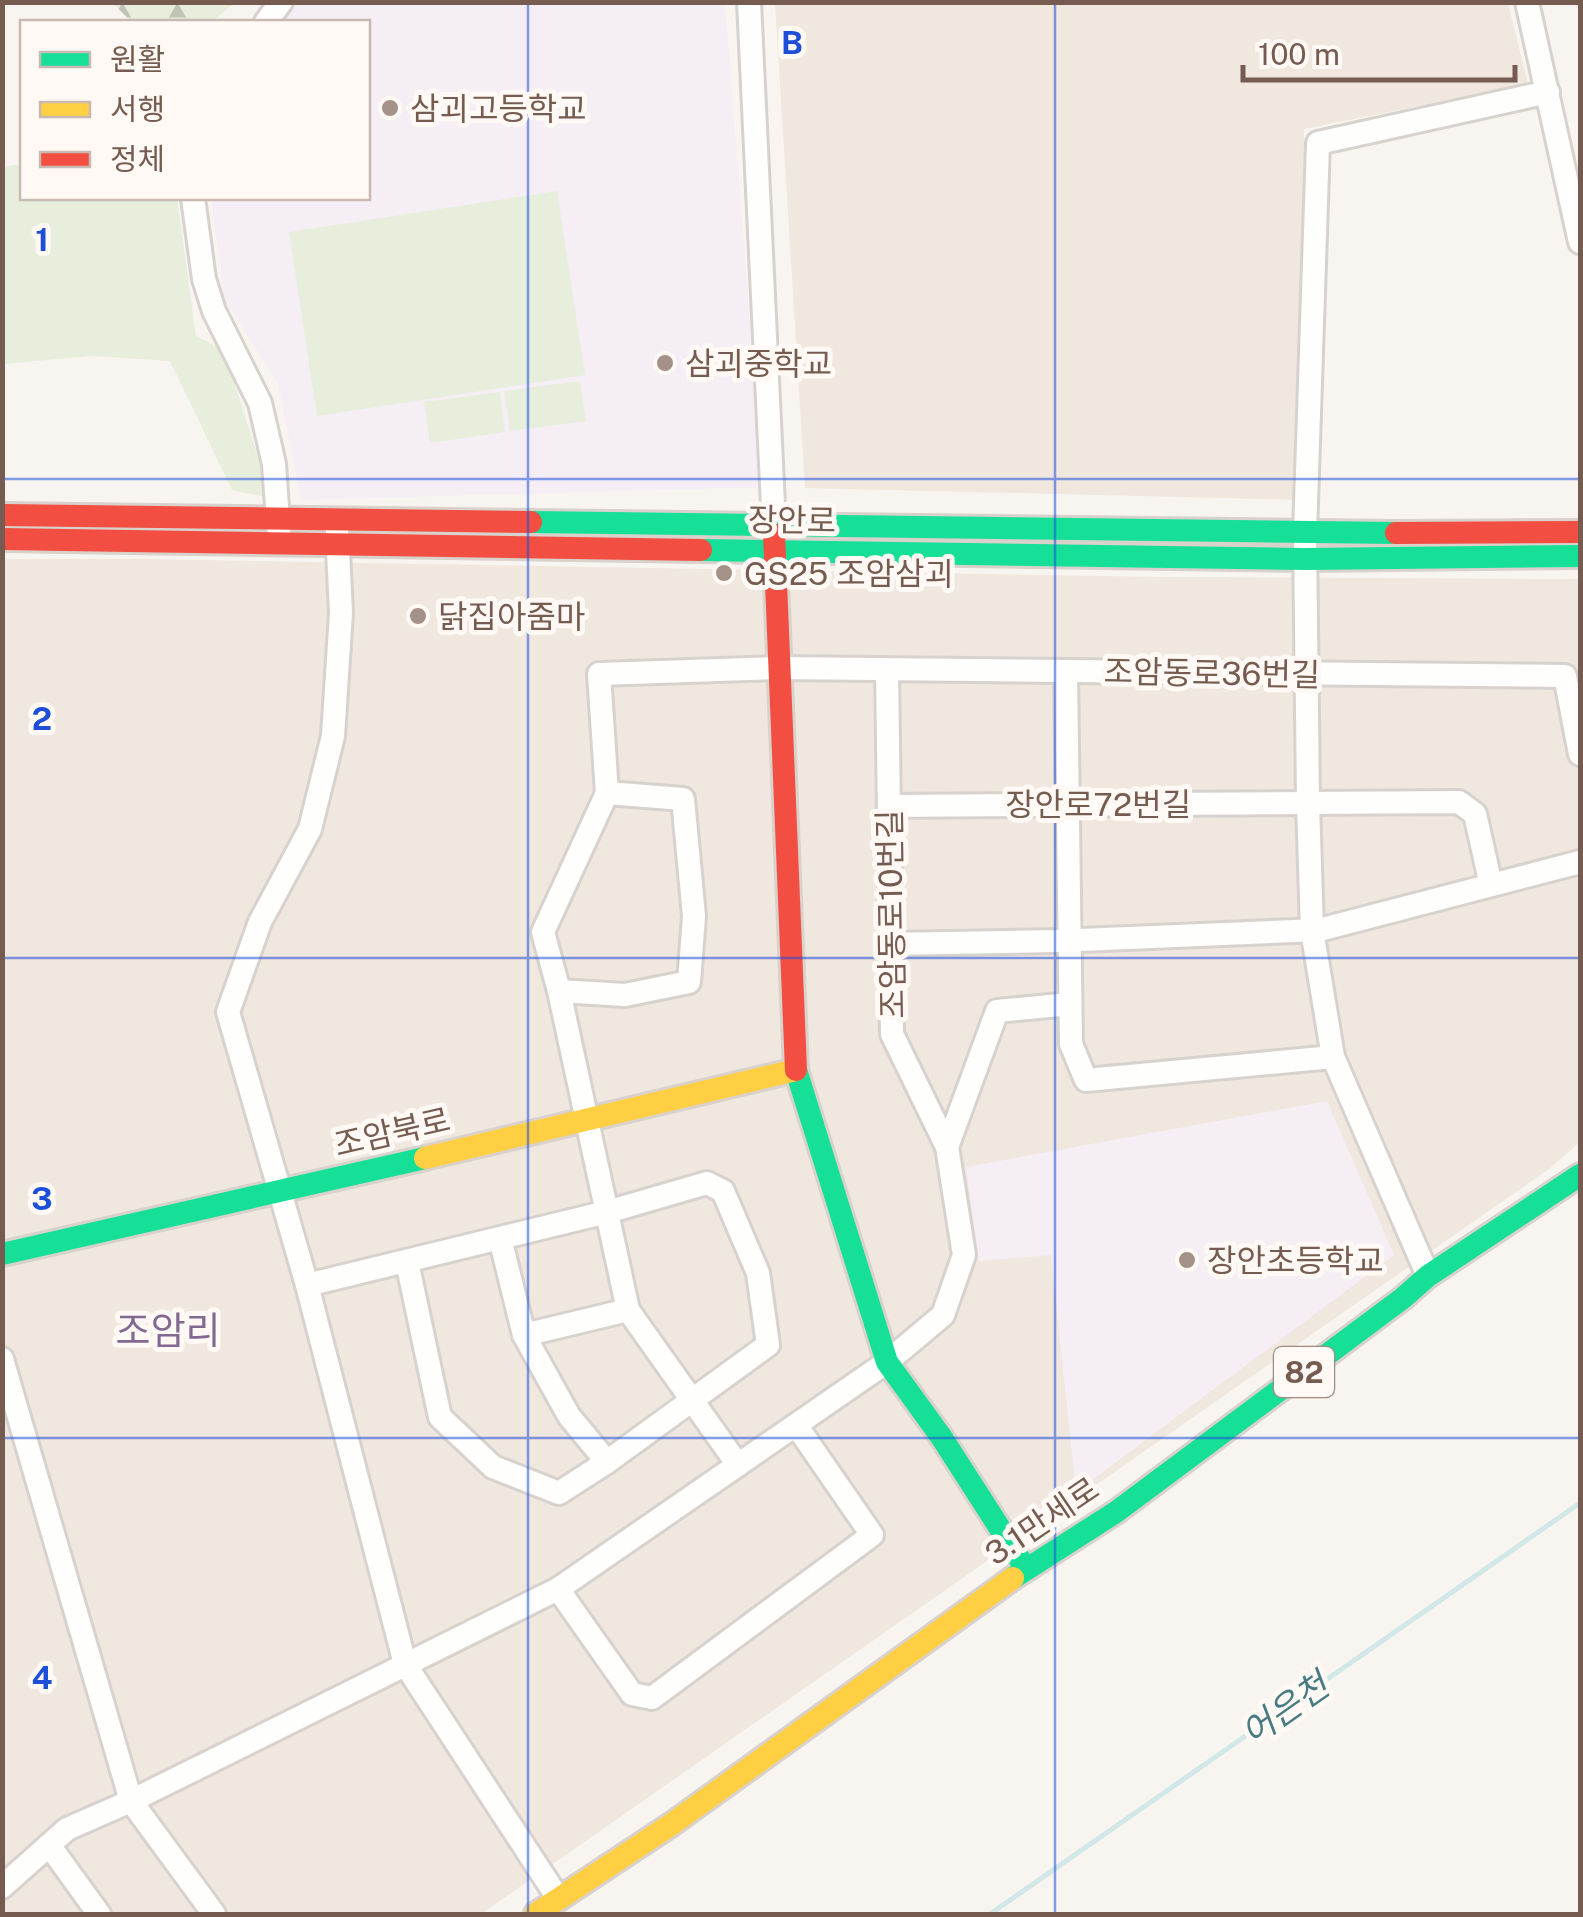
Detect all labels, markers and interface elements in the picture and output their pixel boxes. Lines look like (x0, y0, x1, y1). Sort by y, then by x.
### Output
legend (20, 20, 370, 200)
scale bar (1243, 20, 1516, 82)
text: B (781, 24, 803, 61)
text: 100 m (1258, 36, 1340, 72)
text: 원활 (110, 41, 165, 77)
place label: 삼괴고등학교 (410, 90, 587, 127)
text: 서행 (110, 91, 165, 127)
marker: 삼괴고등학교 (379, 97, 401, 119)
text: 정체 (110, 141, 165, 177)
text: 1 (35, 221, 49, 258)
place label: 삼괴중학교 (685, 345, 832, 382)
marker: 삼괴중학교 (654, 352, 676, 374)
street label: 장안로 (748, 501, 836, 539)
place label: GS25 조암삼괴 (744, 555, 954, 592)
marker: GS25 조암삼괴 (713, 562, 735, 584)
place label: 닭집아줌마 (438, 598, 585, 635)
marker: 닭집아줌마 (407, 605, 429, 627)
street label: 조암동로36번길 (1103, 653, 1321, 693)
text: 2 (32, 700, 52, 737)
street label: 장안로72번길 (1005, 786, 1191, 823)
street label: 조암동로10번길 (871, 809, 911, 1019)
street label: 조암북로 (330, 1101, 454, 1163)
text: 3 (31, 1180, 53, 1217)
place label: 장안초등학교 (1207, 1242, 1384, 1279)
marker: 장안초등학교 (1176, 1249, 1198, 1271)
district label: 조암리 (116, 1308, 220, 1353)
road number: 82 (1274, 1347, 1334, 1397)
street label: 3.1만세로 (978, 1470, 1106, 1572)
text: 4 (32, 1659, 53, 1696)
water label: 어은천 (1234, 1662, 1339, 1753)

